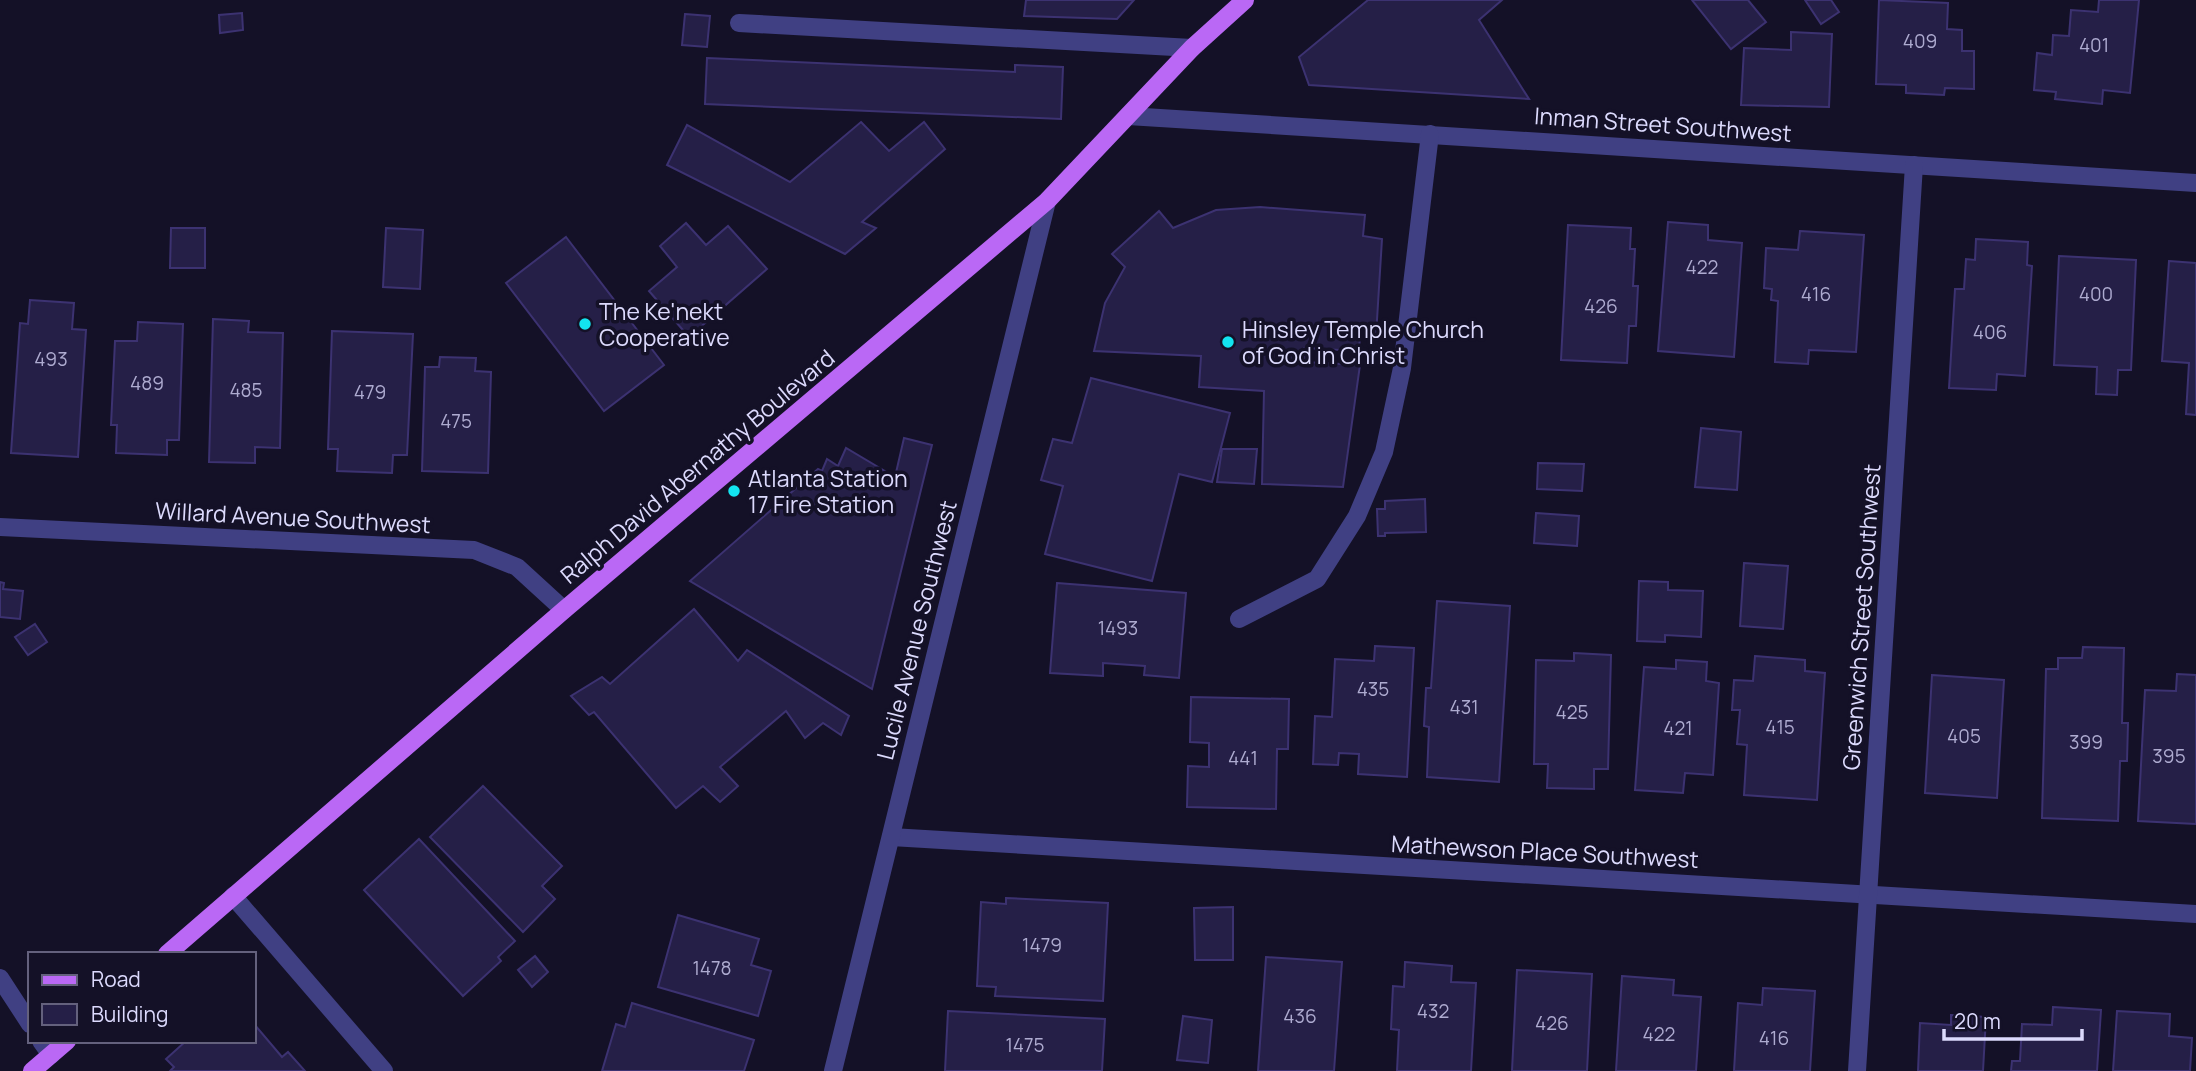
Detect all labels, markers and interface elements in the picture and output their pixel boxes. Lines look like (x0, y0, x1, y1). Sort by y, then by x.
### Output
house number: 409 (1903, 28, 1937, 54)
house number: 401 (2079, 32, 2109, 58)
street label: Inman Street Southwest (1533, 99, 1793, 149)
house number: 422 (1686, 254, 1718, 280)
house number: 416 (1801, 281, 1831, 307)
house number: 400 (2079, 281, 2113, 307)
house number: 426 (1584, 293, 1618, 319)
place label: The Ke'nekt Cooperative (599, 295, 730, 353)
place label: Hinsley Temple Church of God in Christ (1242, 313, 1484, 371)
marker: The Ke'nekt Cooperative (577, 316, 593, 332)
house number: 406 (1973, 319, 2007, 345)
marker: Hinsley Temple Church of God in Christ (1220, 334, 1236, 350)
street label: Ralph David Abernathy Boulevard (553, 342, 841, 590)
house number: 493 (34, 346, 68, 372)
house number: 489 (130, 370, 164, 396)
house number: 485 (229, 377, 263, 403)
house number: 479 (354, 379, 386, 405)
house number: 475 (440, 408, 472, 434)
place label: Atlanta Station 17 Fire Station (748, 462, 908, 520)
street label: Greenwich Street Southwest (1834, 463, 1888, 771)
marker: Atlanta Station 17 Fire Station (726, 483, 742, 499)
street label: Willard Avenue Southwest (154, 494, 432, 540)
street label: Lucile Avenue Southwest (868, 497, 964, 763)
house number: 1493 (1098, 615, 1138, 641)
house number: 435 (1357, 676, 1389, 702)
house number: 431 (1449, 694, 1479, 720)
house number: 425 (1555, 699, 1589, 725)
house number: 415 (1765, 714, 1795, 740)
house number: 421 (1663, 715, 1693, 741)
house number: 405 (1947, 723, 1981, 749)
house number: 399 (2069, 729, 2103, 755)
house number: 395 (2152, 743, 2186, 769)
house number: 441 (1228, 745, 1258, 771)
street label: Mathewson Place Southwest (1390, 827, 1700, 875)
house number: 1479 (1022, 932, 1062, 958)
legend (28, 952, 256, 1043)
house number: 1478 (692, 955, 732, 981)
text: Road (91, 965, 141, 993)
house number: 432 (1417, 998, 1449, 1024)
scale bar (1944, 998, 2082, 1042)
text: Building (91, 1000, 168, 1028)
house number: 436 (1283, 1003, 1317, 1029)
text: 20 m (1954, 1007, 2001, 1035)
house number: 426 (1535, 1010, 1569, 1036)
house number: 422 (1643, 1021, 1675, 1047)
house number: 416 (1759, 1025, 1789, 1051)
house number: 1475 (1005, 1032, 1045, 1058)

